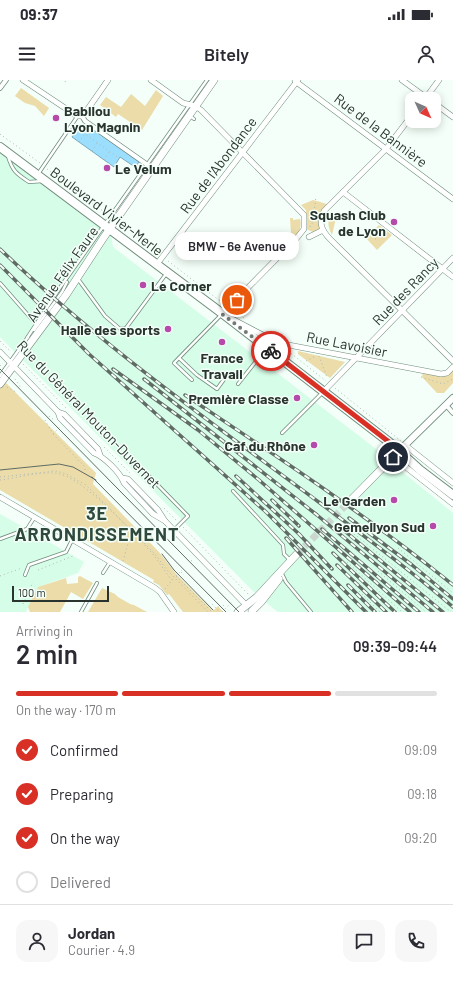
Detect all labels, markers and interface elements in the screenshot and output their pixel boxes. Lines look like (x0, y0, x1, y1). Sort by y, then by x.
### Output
text: 09:37 (20, 5, 58, 23)
icon: menu (16, 43, 38, 65)
text: Bitely (204, 43, 249, 65)
icon: person (415, 43, 437, 65)
street label: Rue de la Bannière (331, 90, 431, 170)
north arrow (405, 92, 441, 128)
map controls (405, 92, 441, 128)
place label: Babilou Lyon Magnin (64, 102, 141, 135)
marker: Babilou Lyon Magnin (51, 113, 61, 123)
street label: Rue de l'Abondance (176, 113, 260, 217)
place label: Le Velum (115, 160, 172, 177)
street label: Boulevard Vivier-Merle (47, 163, 167, 259)
marker: Le Velum (102, 163, 112, 173)
place label: Squash Club de Lyon (310, 206, 386, 239)
marker: Squash Club de Lyon (389, 217, 399, 227)
street label: Avenue Félix Faure (23, 223, 101, 325)
callout: BMW - 6e Avenue (175, 232, 299, 260)
text: BMW - 6e Avenue (188, 238, 286, 254)
street label: Rue des Rancy (368, 253, 442, 328)
place label: Le Corner (151, 277, 212, 294)
marker: Le Corner (138, 280, 148, 290)
pin (220, 283, 254, 317)
icon: bag (226, 289, 248, 311)
place label: Halle des sports (61, 321, 160, 338)
marker: Halle des sports (163, 324, 173, 334)
street label: Rue Lavoisier (305, 328, 389, 360)
courier (251, 331, 291, 371)
street label: Rue du Général Mouton-Duvernet (14, 337, 164, 491)
marker: France Travail (217, 337, 227, 347)
icon: bike (260, 340, 282, 362)
place label: France Travail (201, 349, 244, 382)
place label: Première Classe (188, 390, 289, 407)
marker: Première Classe (292, 393, 302, 403)
place label: Caf du Rhône (225, 437, 306, 454)
marker: Caf du Rhône (309, 440, 319, 450)
pin (376, 440, 410, 474)
icon: home (382, 446, 404, 468)
place label: Le Garden (323, 492, 386, 509)
marker: Le Garden (389, 495, 399, 505)
district label: 3E ARRONDISSEMENT (15, 502, 179, 545)
place label: Gemellyon Sud (334, 518, 425, 535)
marker: Gemellyon Sud (428, 521, 438, 531)
scale bar (12, 584, 109, 603)
text: 100 m (18, 586, 46, 599)
text: Arriving in (16, 623, 73, 639)
text: 09:39–09:44 (353, 637, 437, 655)
text: 2 min (16, 638, 78, 669)
text: On the way · 170 m (16, 702, 116, 718)
icon: check (16, 739, 38, 761)
text: Confirmed (50, 741, 118, 759)
text: 09:09 (404, 742, 437, 758)
icon: check (16, 783, 38, 805)
text: Preparing (50, 785, 114, 803)
text: 09:18 (407, 786, 437, 802)
icon: check (16, 827, 38, 849)
text: On the way (50, 829, 120, 847)
text: 09:20 (404, 830, 437, 846)
text: Delivered (50, 873, 111, 891)
button: person (16, 920, 58, 962)
button: chat (343, 920, 385, 962)
button: phone (395, 920, 437, 962)
text: Jordan (68, 924, 115, 942)
text: Courier · 4.9 (68, 942, 135, 958)

